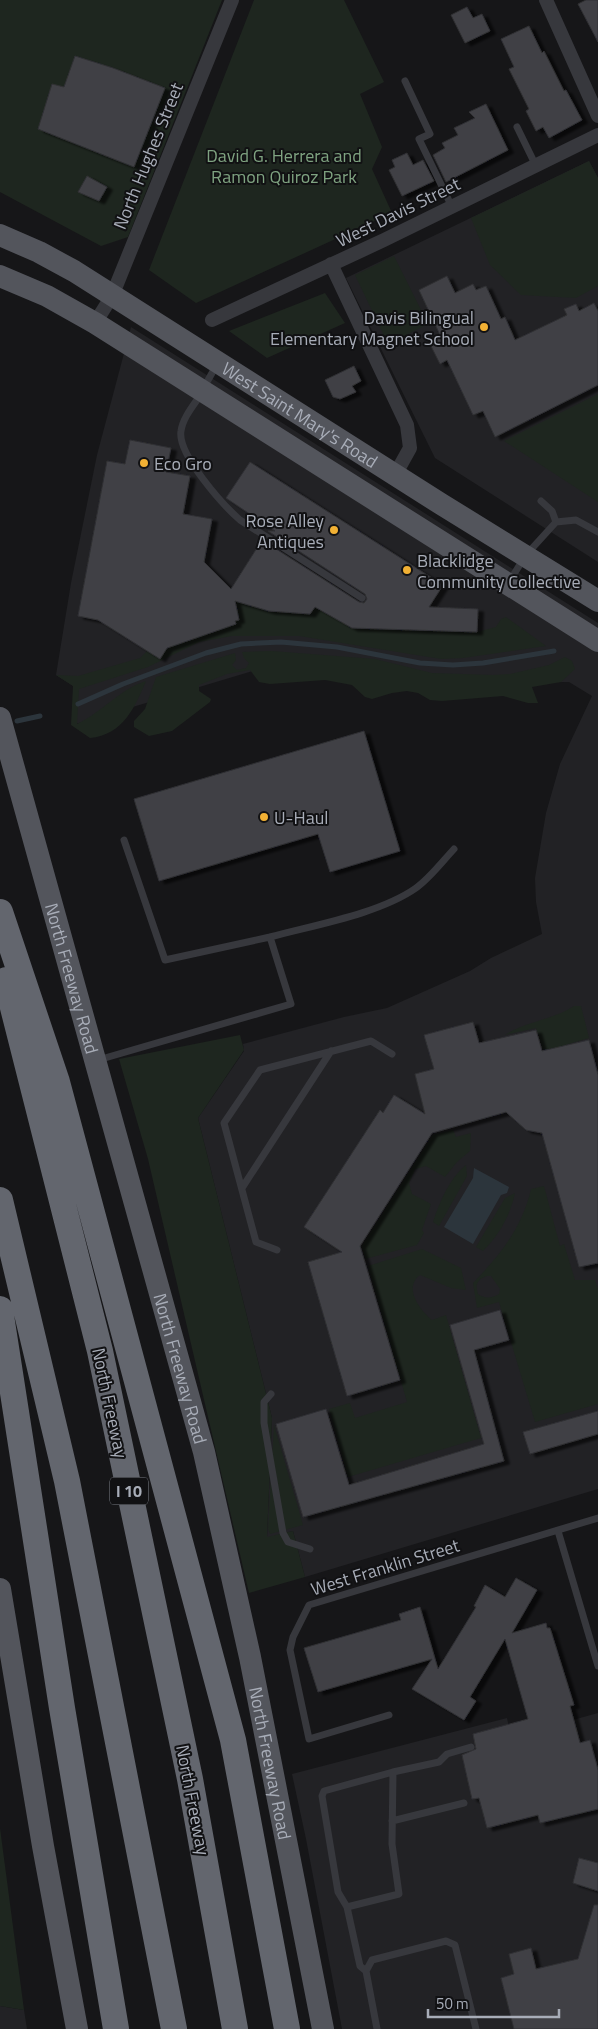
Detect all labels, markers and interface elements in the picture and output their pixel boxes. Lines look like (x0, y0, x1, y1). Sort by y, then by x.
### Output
street label: North Hughes Street (106, 78, 190, 233)
park label: David G. Herrera and Ramon Quiroz Park (206, 142, 362, 190)
street label: West Davis Street (331, 170, 465, 254)
place label: Davis Bilingual Elementary Magnet School (270, 304, 474, 352)
marker: Davis Bilingual Elementary Magnet School (478, 321, 490, 333)
street label: West Saint Mary's Road (217, 355, 383, 474)
place label: Eco Gro (154, 450, 212, 477)
marker: Eco Gro (138, 457, 150, 469)
place label: Rose Alley Antiques (245, 507, 324, 555)
marker: Rose Alley Antiques (328, 524, 340, 536)
place label: Blacklidge Community Collective (417, 547, 581, 595)
marker: Blacklidge Community Collective (401, 564, 413, 576)
place label: U-Haul (274, 804, 328, 831)
marker: U-Haul (258, 811, 270, 823)
street label: North Freeway Road (38, 900, 106, 1057)
street label: North Freeway Road (147, 1290, 215, 1447)
street label: North Freeway (85, 1345, 135, 1461)
road number: I 10 (110, 1478, 148, 1504)
street label: West Franklin Street (307, 1531, 463, 1602)
street label: North Freeway Road (243, 1684, 299, 1842)
street label: North Freeway (169, 1742, 217, 1858)
scale bar (428, 1986, 559, 2018)
text: 50 m (436, 1992, 469, 2015)

